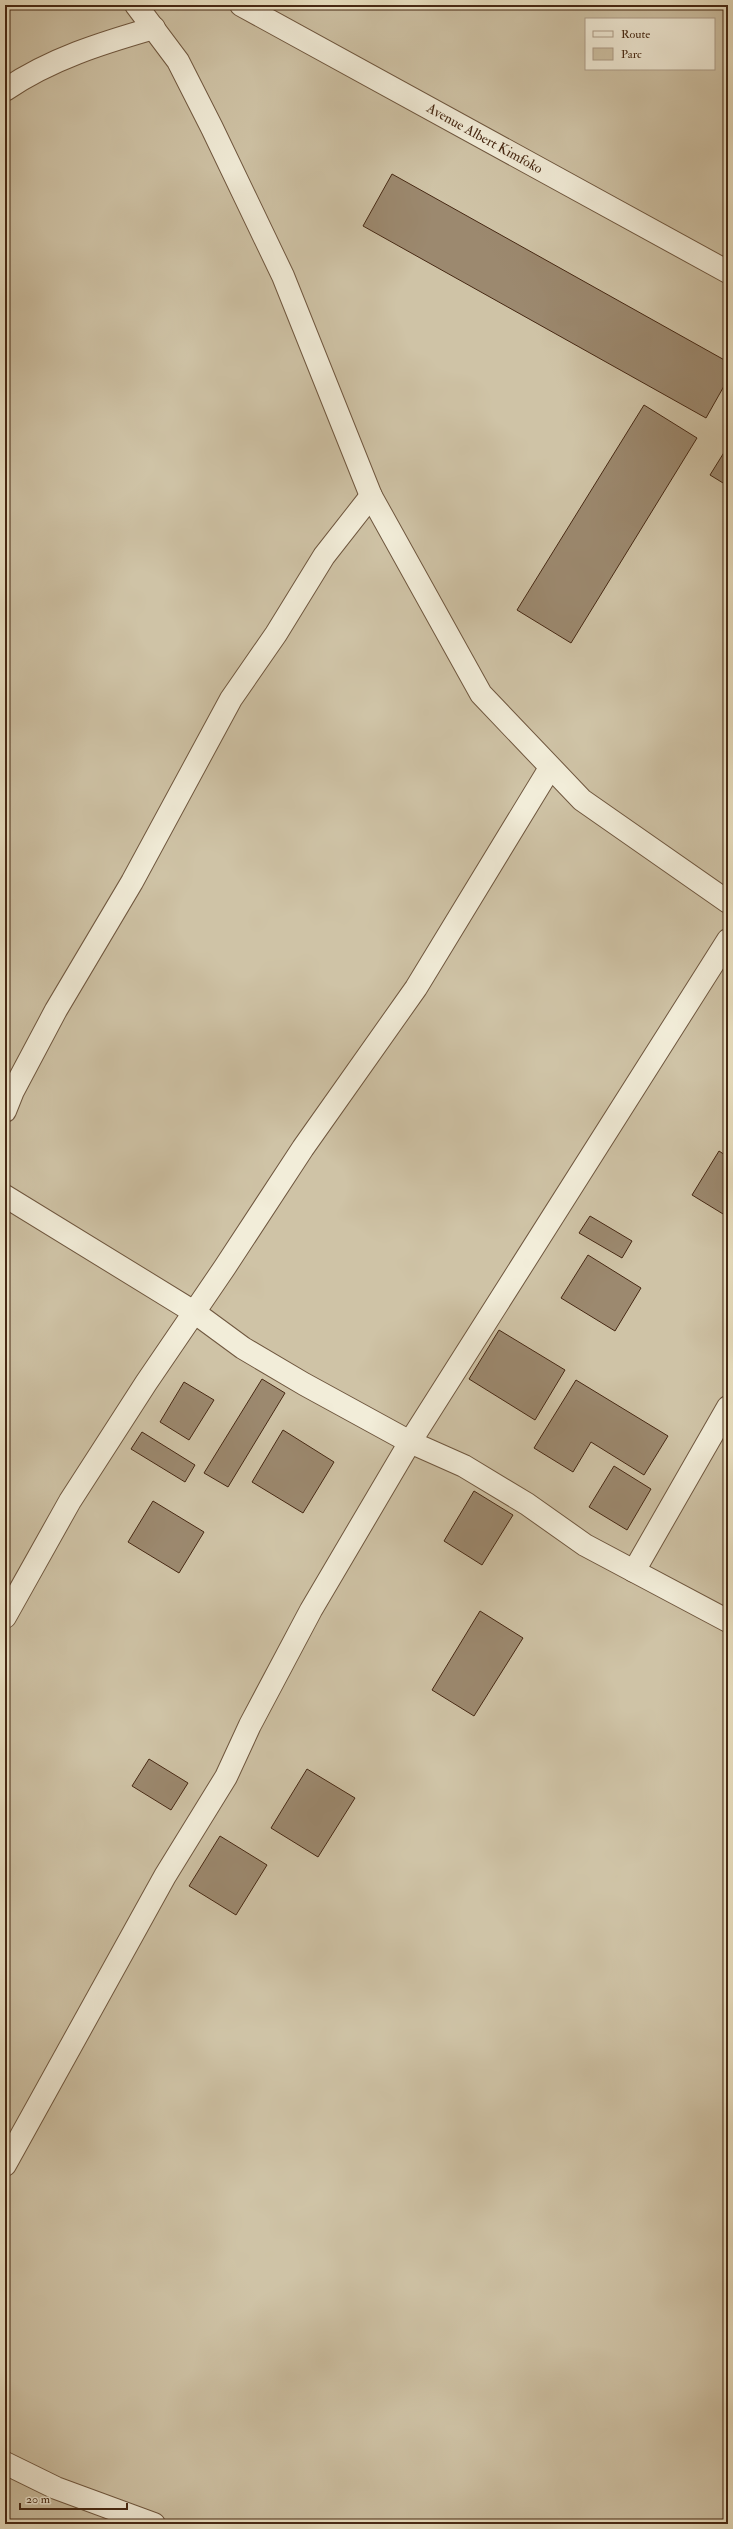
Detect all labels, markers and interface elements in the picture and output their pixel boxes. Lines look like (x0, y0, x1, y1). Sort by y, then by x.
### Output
legend (585, 18, 715, 70)
text: Route (621, 27, 650, 42)
text: Parc (621, 47, 642, 62)
street label: Avenue Albert Kimfoko (423, 99, 546, 178)
scale bar (20, 2485, 127, 2511)
text: 20 m (26, 2492, 51, 2507)

